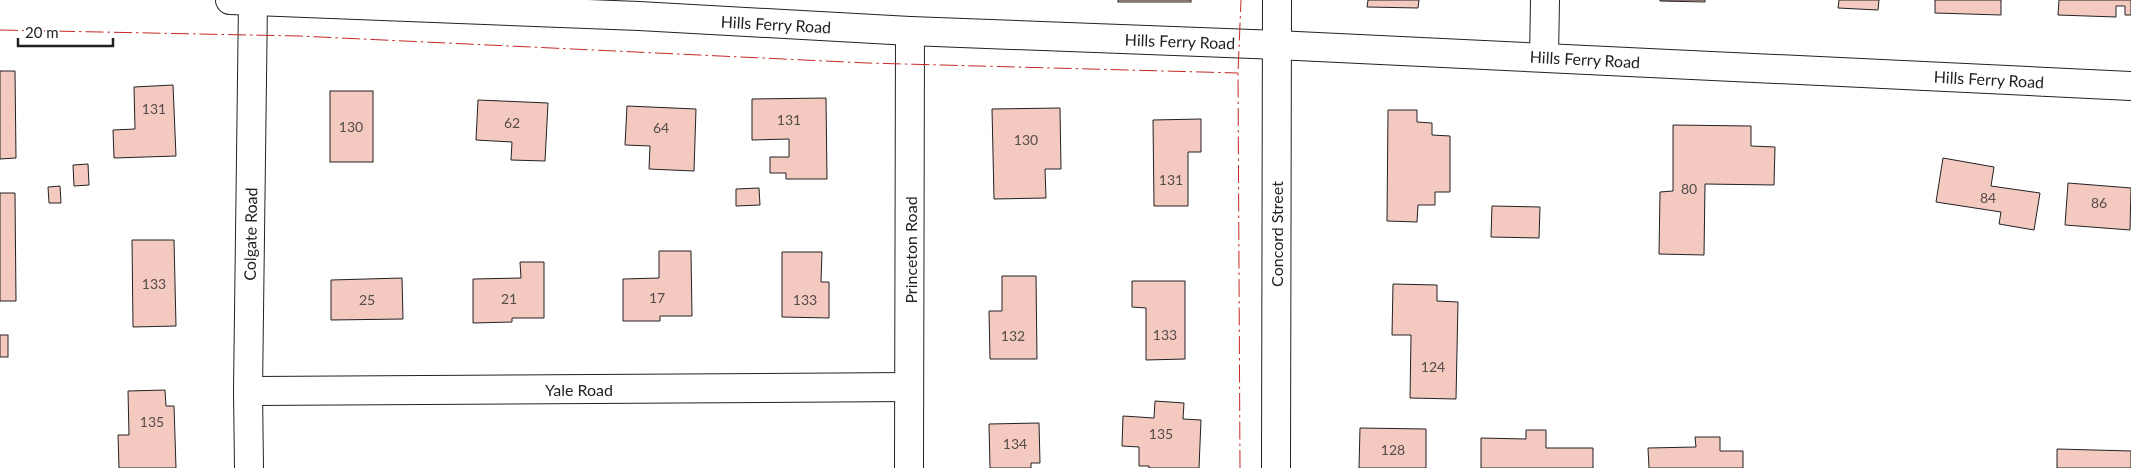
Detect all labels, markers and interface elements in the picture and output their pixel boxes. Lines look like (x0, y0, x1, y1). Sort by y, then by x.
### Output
street label: Hills Ferry Road (720, 12, 832, 36)
scale bar (18, 15, 112, 47)
text: 20 m (25, 23, 59, 41)
street label: Hills Ferry Road (1124, 30, 1236, 52)
street label: Hills Ferry Road (1529, 47, 1641, 71)
street label: Hills Ferry Road (1933, 67, 2045, 91)
house number: 131 (142, 100, 166, 117)
house number: 131 (777, 111, 801, 128)
house number: 62 (504, 114, 520, 131)
house number: 130 (339, 118, 363, 135)
house number: 64 (653, 119, 669, 136)
house number: 130 (1014, 131, 1038, 148)
house number: 131 (1159, 171, 1183, 188)
house number: 80 (1681, 180, 1697, 197)
street label: Concord Street (1267, 181, 1286, 287)
street label: Colgate Road (240, 187, 260, 281)
house number: 84 (1980, 189, 1996, 206)
house number: 86 (2091, 194, 2107, 211)
street label: Princeton Road (901, 196, 920, 304)
house number: 133 (142, 275, 166, 292)
house number: 17 (649, 289, 665, 306)
house number: 21 (501, 290, 517, 307)
house number: 25 (359, 291, 375, 308)
house number: 133 (793, 291, 817, 308)
house number: 133 (1153, 326, 1177, 343)
house number: 132 (1001, 327, 1025, 344)
house number: 124 (1421, 358, 1445, 375)
street label: Yale Road (545, 380, 613, 399)
house number: 135 (140, 413, 164, 430)
house number: 135 (1149, 425, 1173, 442)
house number: 134 (1003, 435, 1027, 452)
house number: 128 (1381, 441, 1405, 458)

